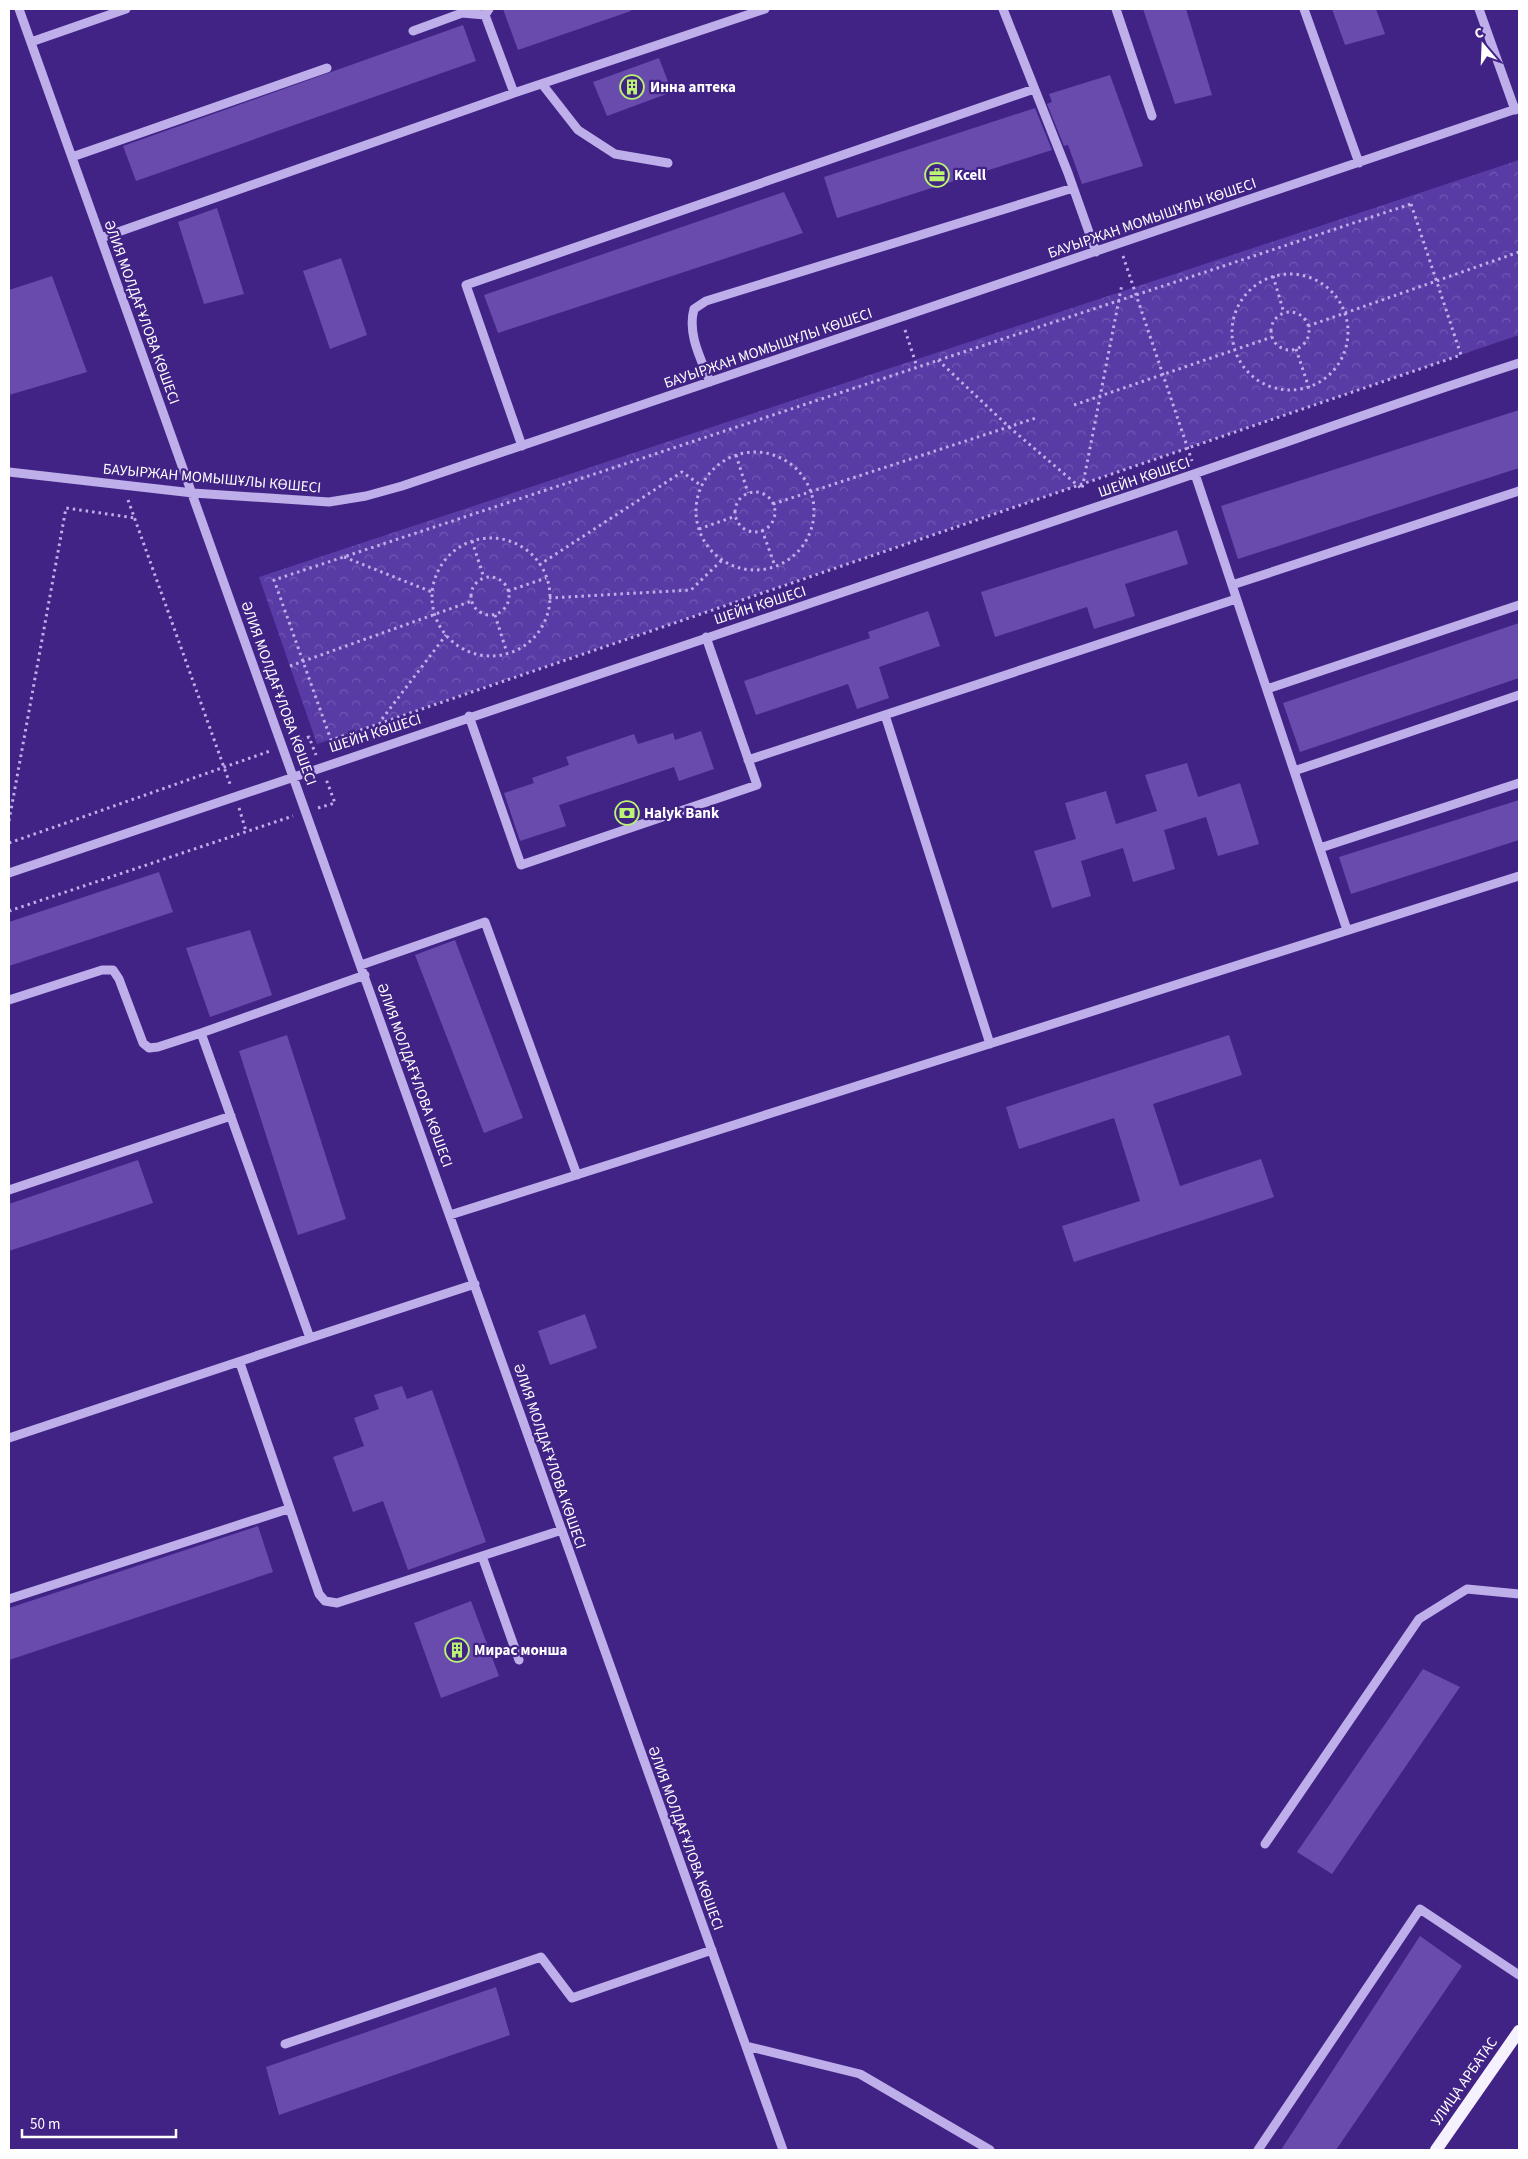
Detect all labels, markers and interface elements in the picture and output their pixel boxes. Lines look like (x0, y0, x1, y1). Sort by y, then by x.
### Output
north arrow (1458, 20, 1508, 70)
text: С (1472, 23, 1486, 44)
building icon: Инна аптека (619, 74, 645, 100)
place label: Инна аптека (650, 77, 736, 98)
office icon: Kcell (924, 162, 950, 188)
place label: Kcell (954, 165, 987, 186)
street label: БАУЫРЖАН МОМЫШҰЛЫ КӨШЕСІ (1045, 173, 1259, 264)
street label: ӘЛИЯ МОЛДАҒҰЛОВА КӨШЕСІ (98, 217, 185, 407)
street label: БАУЫРЖАН МОМЫШҰЛЫ КӨШЕСІ (661, 303, 875, 394)
street label: ШЕЙН КӨШЕСІ (1095, 452, 1193, 503)
street label: БАУЫРЖАН МОМЫШҰЛЫ КӨШЕСІ (102, 458, 322, 498)
street label: ШЕЙН КӨШЕСІ (711, 581, 809, 630)
street label: ӘЛИЯ МОЛДАҒҰЛОВА КӨШЕСІ (235, 598, 322, 788)
street label: ШЕЙН КӨШЕСІ (326, 709, 424, 758)
bank icon: Halyk Bank (614, 800, 640, 826)
place label: Halyk Bank (644, 803, 720, 824)
street label: ӘЛИЯ МОЛДАҒҰЛОВА КӨШЕСІ (371, 980, 458, 1170)
street label: ӘЛИЯ МОЛДАҒҰЛОВА КӨШЕСІ (508, 1361, 591, 1552)
building icon: Мирас монша (444, 1637, 470, 1663)
place label: Мирас монша (474, 1640, 568, 1661)
street label: ӘЛИЯ МОЛДАҒҰЛОВА КӨШЕСІ (642, 1743, 729, 1933)
street label: УЛИЦА АРБАТАС (1426, 2032, 1503, 2130)
scale bar (22, 2106, 176, 2138)
text: 50 m (30, 2114, 60, 2135)

